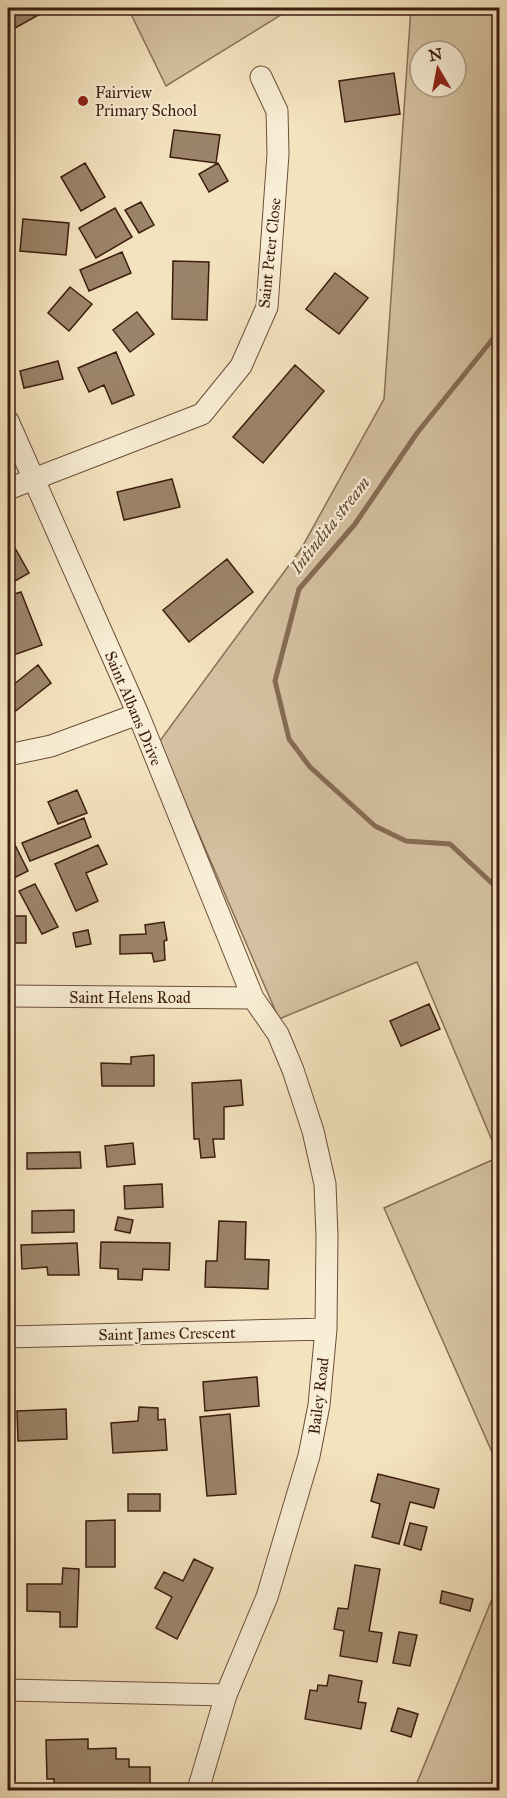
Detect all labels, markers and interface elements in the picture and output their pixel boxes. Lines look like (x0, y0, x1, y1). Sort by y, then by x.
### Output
north arrow (408, 39, 468, 99)
text: N (427, 44, 444, 65)
place label: Fairview Primary School (95, 83, 198, 120)
marker: Fairview Primary School (76, 94, 90, 108)
street label: Saint Peter Close (254, 196, 285, 309)
water label: Intindita stream (285, 472, 375, 579)
street label: Saint Albans Drive (101, 648, 166, 769)
street label: Saint Helens Road (69, 988, 191, 1007)
street label: Saint James Crescent (98, 1323, 236, 1345)
street label: Bailey Road (304, 1356, 333, 1436)

